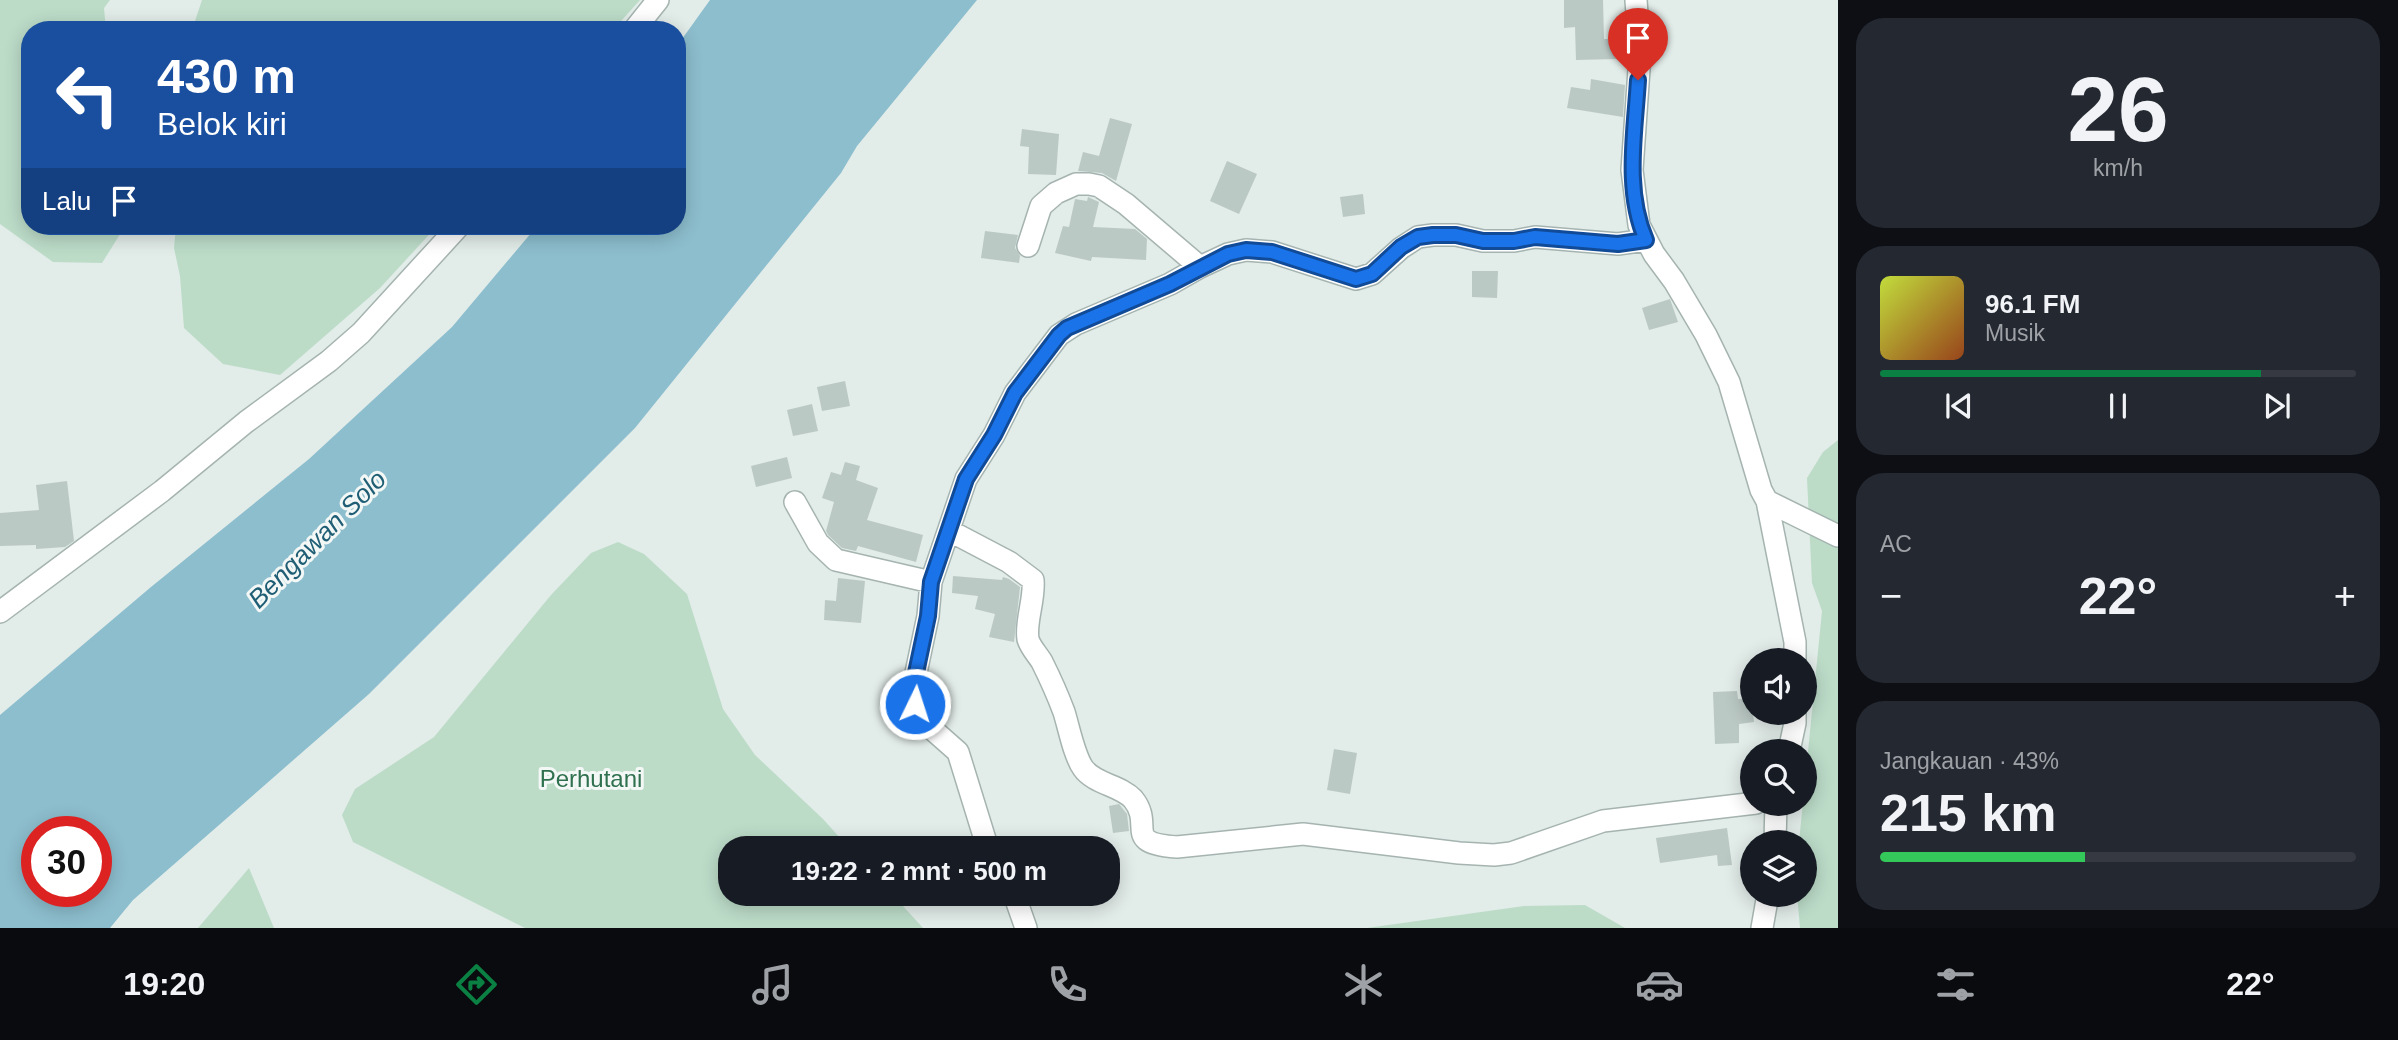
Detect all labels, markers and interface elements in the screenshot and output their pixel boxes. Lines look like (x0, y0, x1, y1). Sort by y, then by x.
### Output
pin (1608, 8, 1668, 80)
icon: arrive (1619, 19, 1657, 57)
icon: left (42, 49, 133, 140)
text: 430 m (157, 49, 296, 103)
text: 26 (2067, 59, 2169, 160)
text: Belok kiri (157, 106, 287, 142)
text: km/h (2093, 155, 2143, 181)
icon: arrive (105, 182, 143, 220)
text: Lalu (42, 186, 91, 216)
text: 96.1 FM (1985, 289, 2080, 319)
text: Musik (1985, 320, 2045, 346)
icon: previous (1940, 387, 1978, 425)
icon: pause (2099, 387, 2137, 425)
icon: next (2258, 387, 2296, 425)
water label: Bengawan Solo (242, 464, 392, 614)
text: AC (1880, 531, 1912, 557)
text: 22° (2079, 567, 2157, 625)
text: − (1880, 575, 1902, 617)
text: + (2334, 575, 2356, 617)
map controls (1740, 648, 1817, 907)
button: sound (1740, 648, 1817, 725)
position arrow (878, 667, 952, 741)
button: search (1740, 739, 1817, 816)
text: Jangkauan · 43% (1880, 748, 2059, 774)
park label: Perhutani (540, 765, 642, 792)
text: 215 km (1880, 784, 2056, 842)
speed limit sign: 30 (21, 816, 112, 907)
button: layers (1740, 830, 1817, 907)
text: 19:22 · 2 mnt · 500 m (791, 856, 1047, 886)
icon: directions (452, 960, 501, 1009)
icon: music (748, 960, 797, 1009)
icon: phone (1043, 960, 1092, 1009)
icon: climate (1339, 960, 1388, 1009)
icon: car (1635, 960, 1684, 1009)
icon: filters (1931, 960, 1980, 1009)
text: 19:20 (123, 966, 205, 1002)
text: 22° (2226, 966, 2275, 1002)

